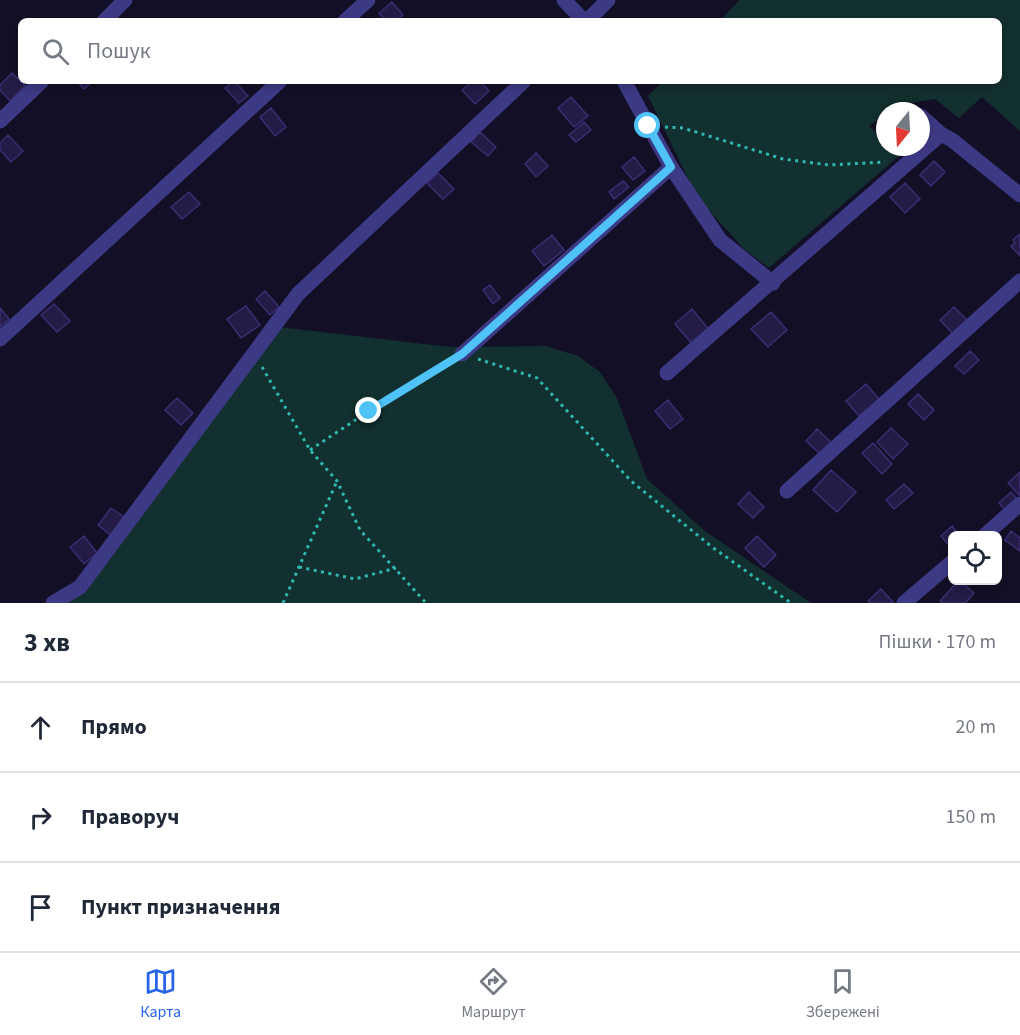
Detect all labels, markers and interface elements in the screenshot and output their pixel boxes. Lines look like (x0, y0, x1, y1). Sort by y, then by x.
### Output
search box (18, 18, 1002, 84)
icon: search (39, 35, 72, 68)
text: Пошук (87, 35, 151, 67)
north arrow (876, 102, 930, 156)
route start (634, 112, 660, 138)
route end (355, 397, 381, 423)
map controls (948, 531, 1002, 585)
button: locate (948, 531, 1002, 585)
text: 3 хв (24, 624, 70, 661)
text: Пішки · 170 m (879, 628, 996, 656)
icon: ahead (24, 711, 57, 744)
text: Прямо (81, 711, 147, 743)
text: 20 m (956, 713, 996, 741)
icon: right (24, 801, 57, 834)
text: Праворуч (81, 801, 179, 833)
text: 150 m (946, 803, 996, 831)
icon: arrive (24, 891, 57, 924)
text: Пункт призначення (81, 891, 281, 923)
tab: Карта (140, 965, 181, 1023)
tab: Маршрут (461, 965, 526, 1023)
tab: Збережені (806, 965, 880, 1023)

